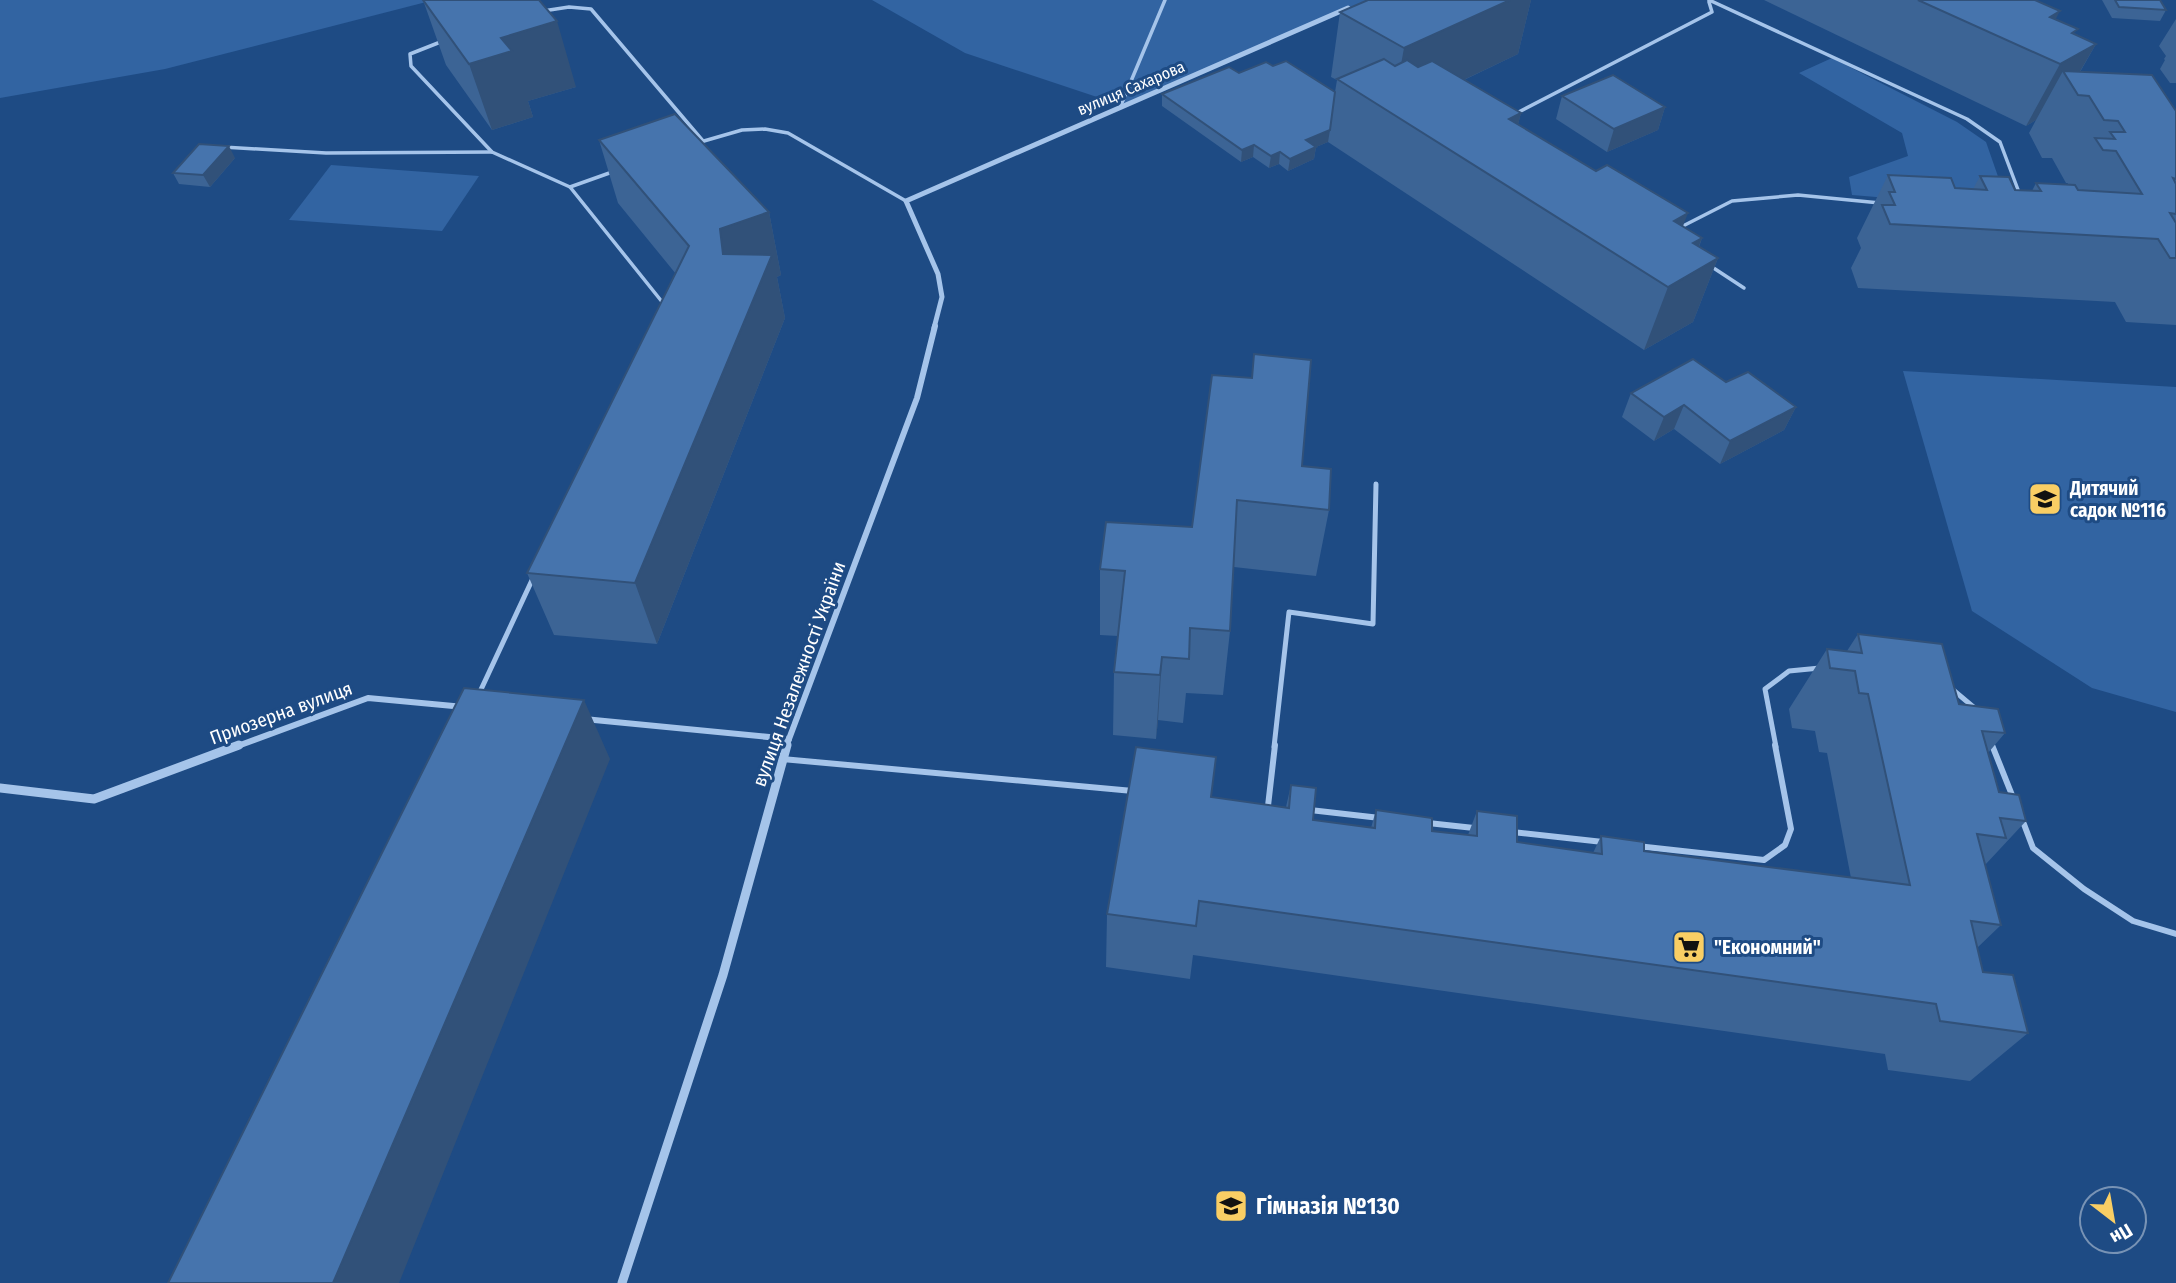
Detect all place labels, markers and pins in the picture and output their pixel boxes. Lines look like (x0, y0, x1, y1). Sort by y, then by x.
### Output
place label: Дитячий садок №116 (2069, 477, 2166, 522)
school or university icon: Дитячий садок №116 (2026, 480, 2064, 518)
supermarket icon: "Економний" (1670, 928, 1708, 966)
place label: "Економний" (1714, 936, 1821, 959)
school or university icon: Гімназія №130 (1212, 1187, 1250, 1225)
place label: Гімназія №130 (1256, 1192, 1400, 1220)

